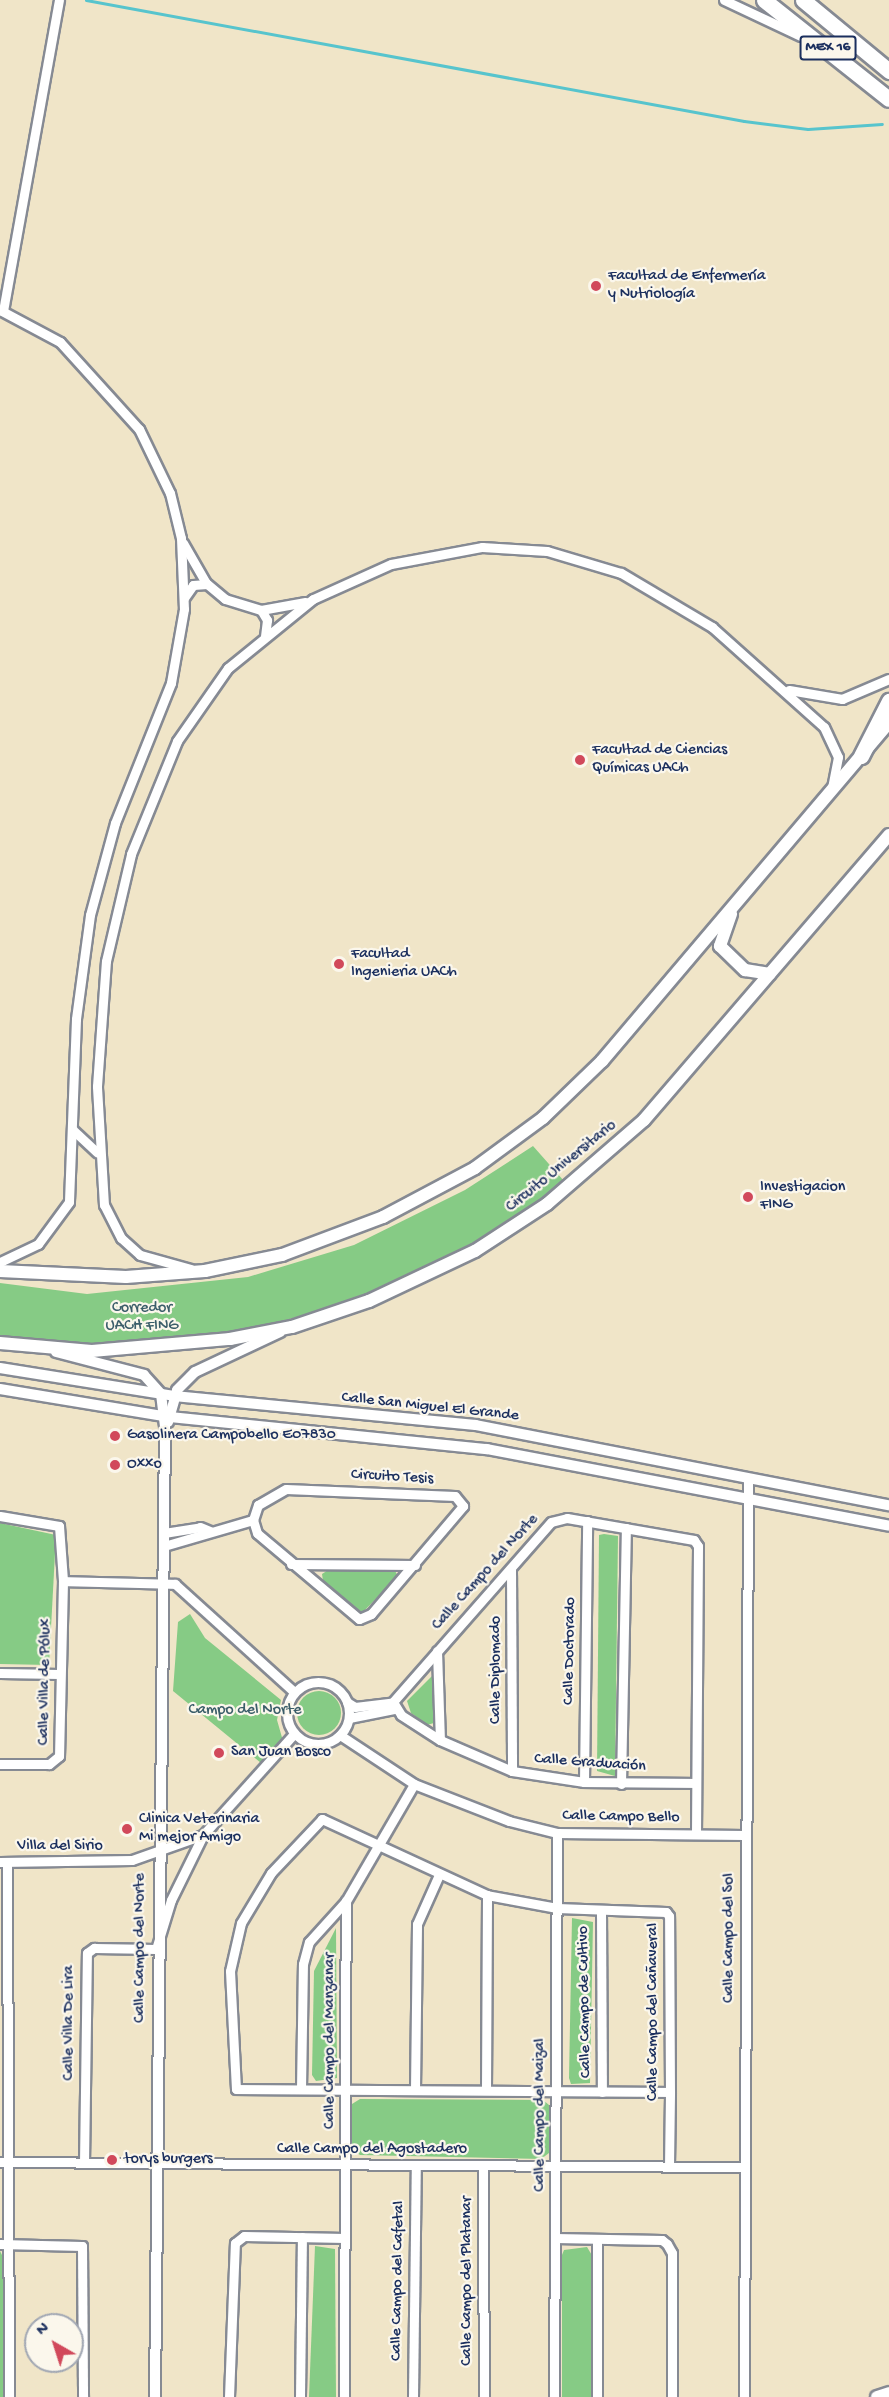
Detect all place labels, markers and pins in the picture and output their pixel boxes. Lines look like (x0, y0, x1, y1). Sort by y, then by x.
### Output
place label: Facultad de Enfermería y Nutriología (608, 267, 766, 305)
marker: Facultad de Enfermería y Nutriología (589, 279, 603, 293)
place label: Facultad de Ciencias Químicas UACh (592, 741, 727, 779)
marker: Facultad de Ciencias Químicas UACh (573, 753, 587, 767)
place label: Facultad Ingenieria UACh (351, 945, 457, 983)
marker: Facultad Ingenieria UACh (332, 957, 346, 971)
place label: Investigacion FING (760, 1178, 845, 1216)
marker: Investigacion FING (741, 1190, 755, 1204)
place label: Gasolinera Campobello E07830 (127, 1426, 336, 1446)
marker: Gasolinera Campobello E07830 (108, 1429, 122, 1443)
place label: Oxxo (127, 1455, 162, 1475)
marker: Oxxo (108, 1458, 122, 1472)
place label: San Juan Bosco (231, 1743, 331, 1763)
marker: San Juan Bosco (212, 1746, 226, 1760)
place label: Clinica Veterinaria Mi mejor Amigo (139, 1810, 259, 1848)
marker: Clinica Veterinaria Mi mejor Amigo (120, 1822, 134, 1836)
place label: torys burgers (124, 2150, 213, 2170)
marker: torys burgers (105, 2153, 119, 2167)

